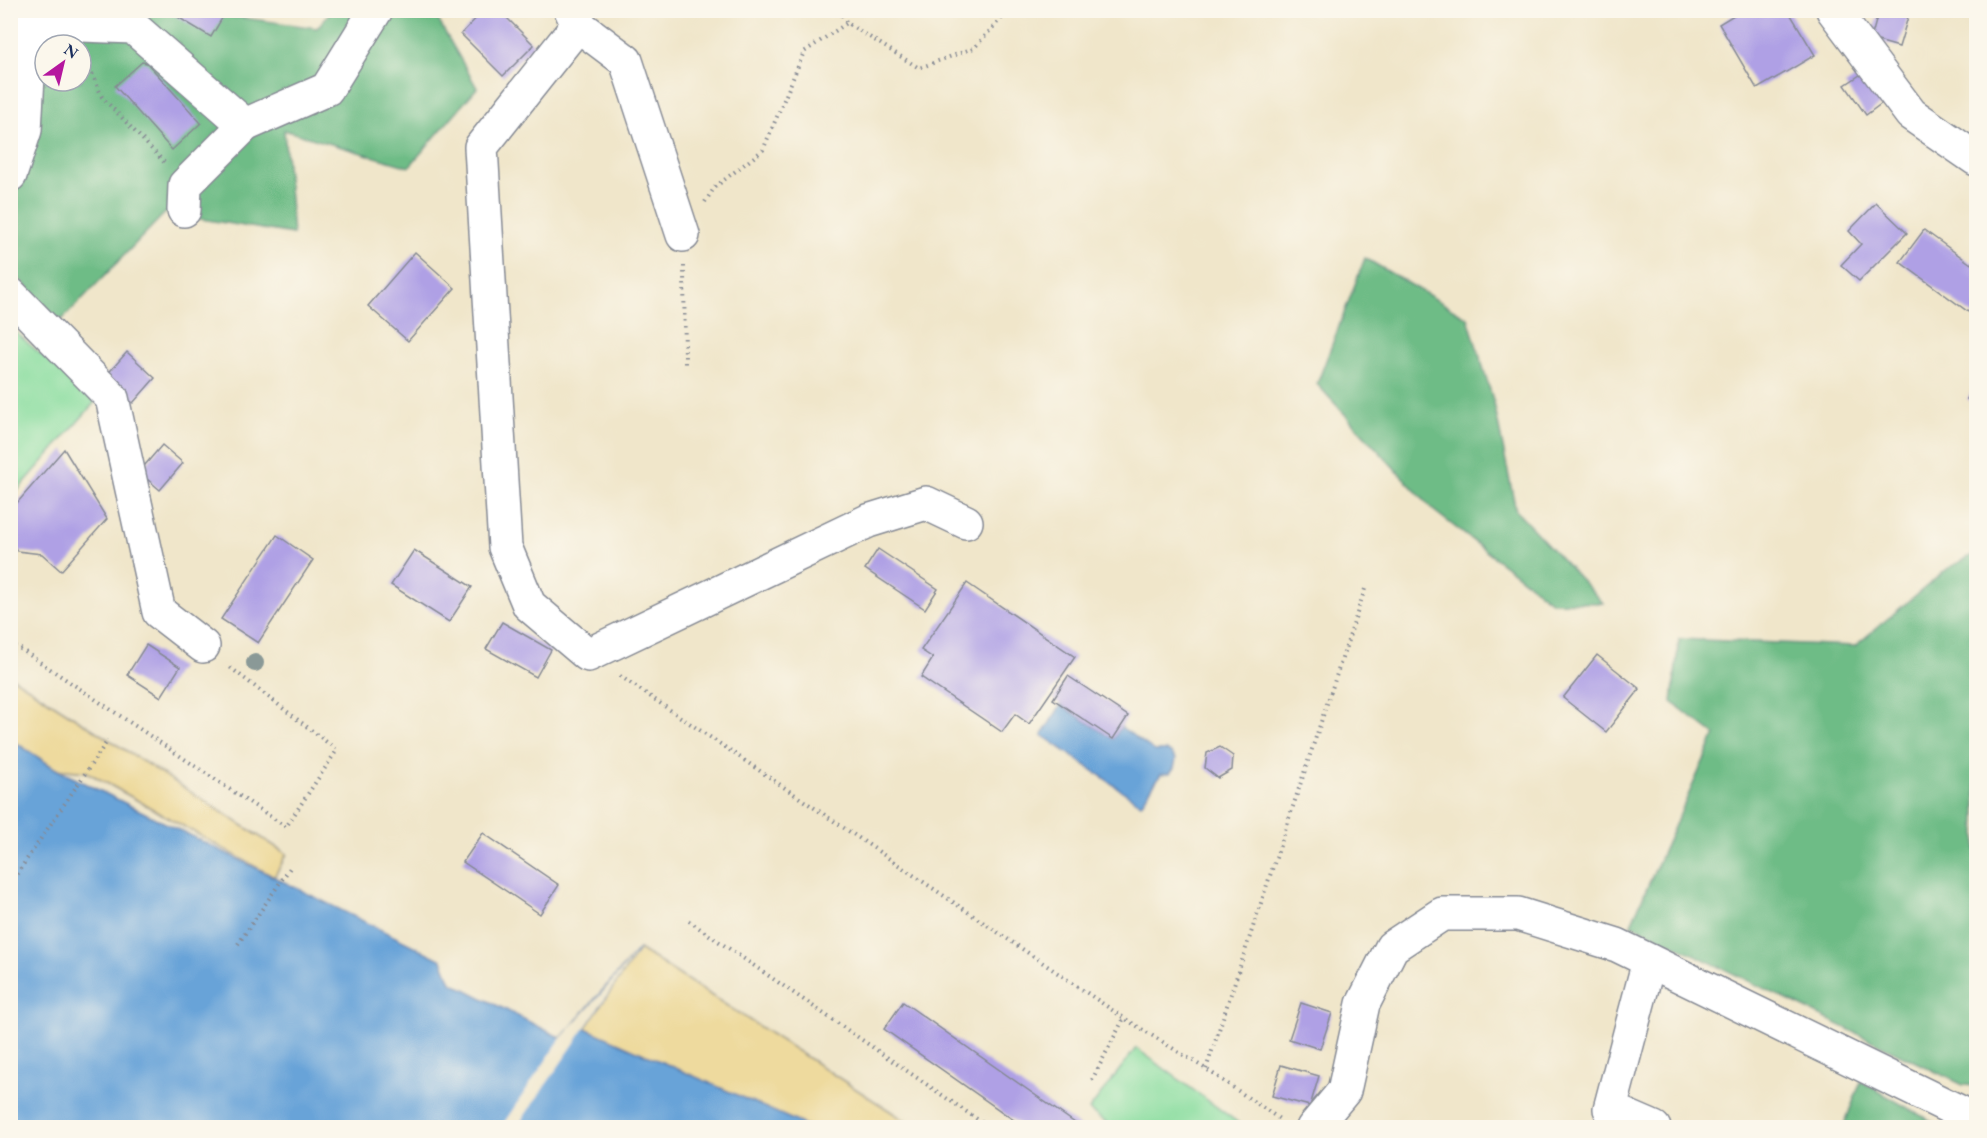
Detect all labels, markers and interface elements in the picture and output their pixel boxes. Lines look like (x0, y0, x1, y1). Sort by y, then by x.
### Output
north arrow (33, 33, 93, 93)
text: N (60, 39, 82, 63)

